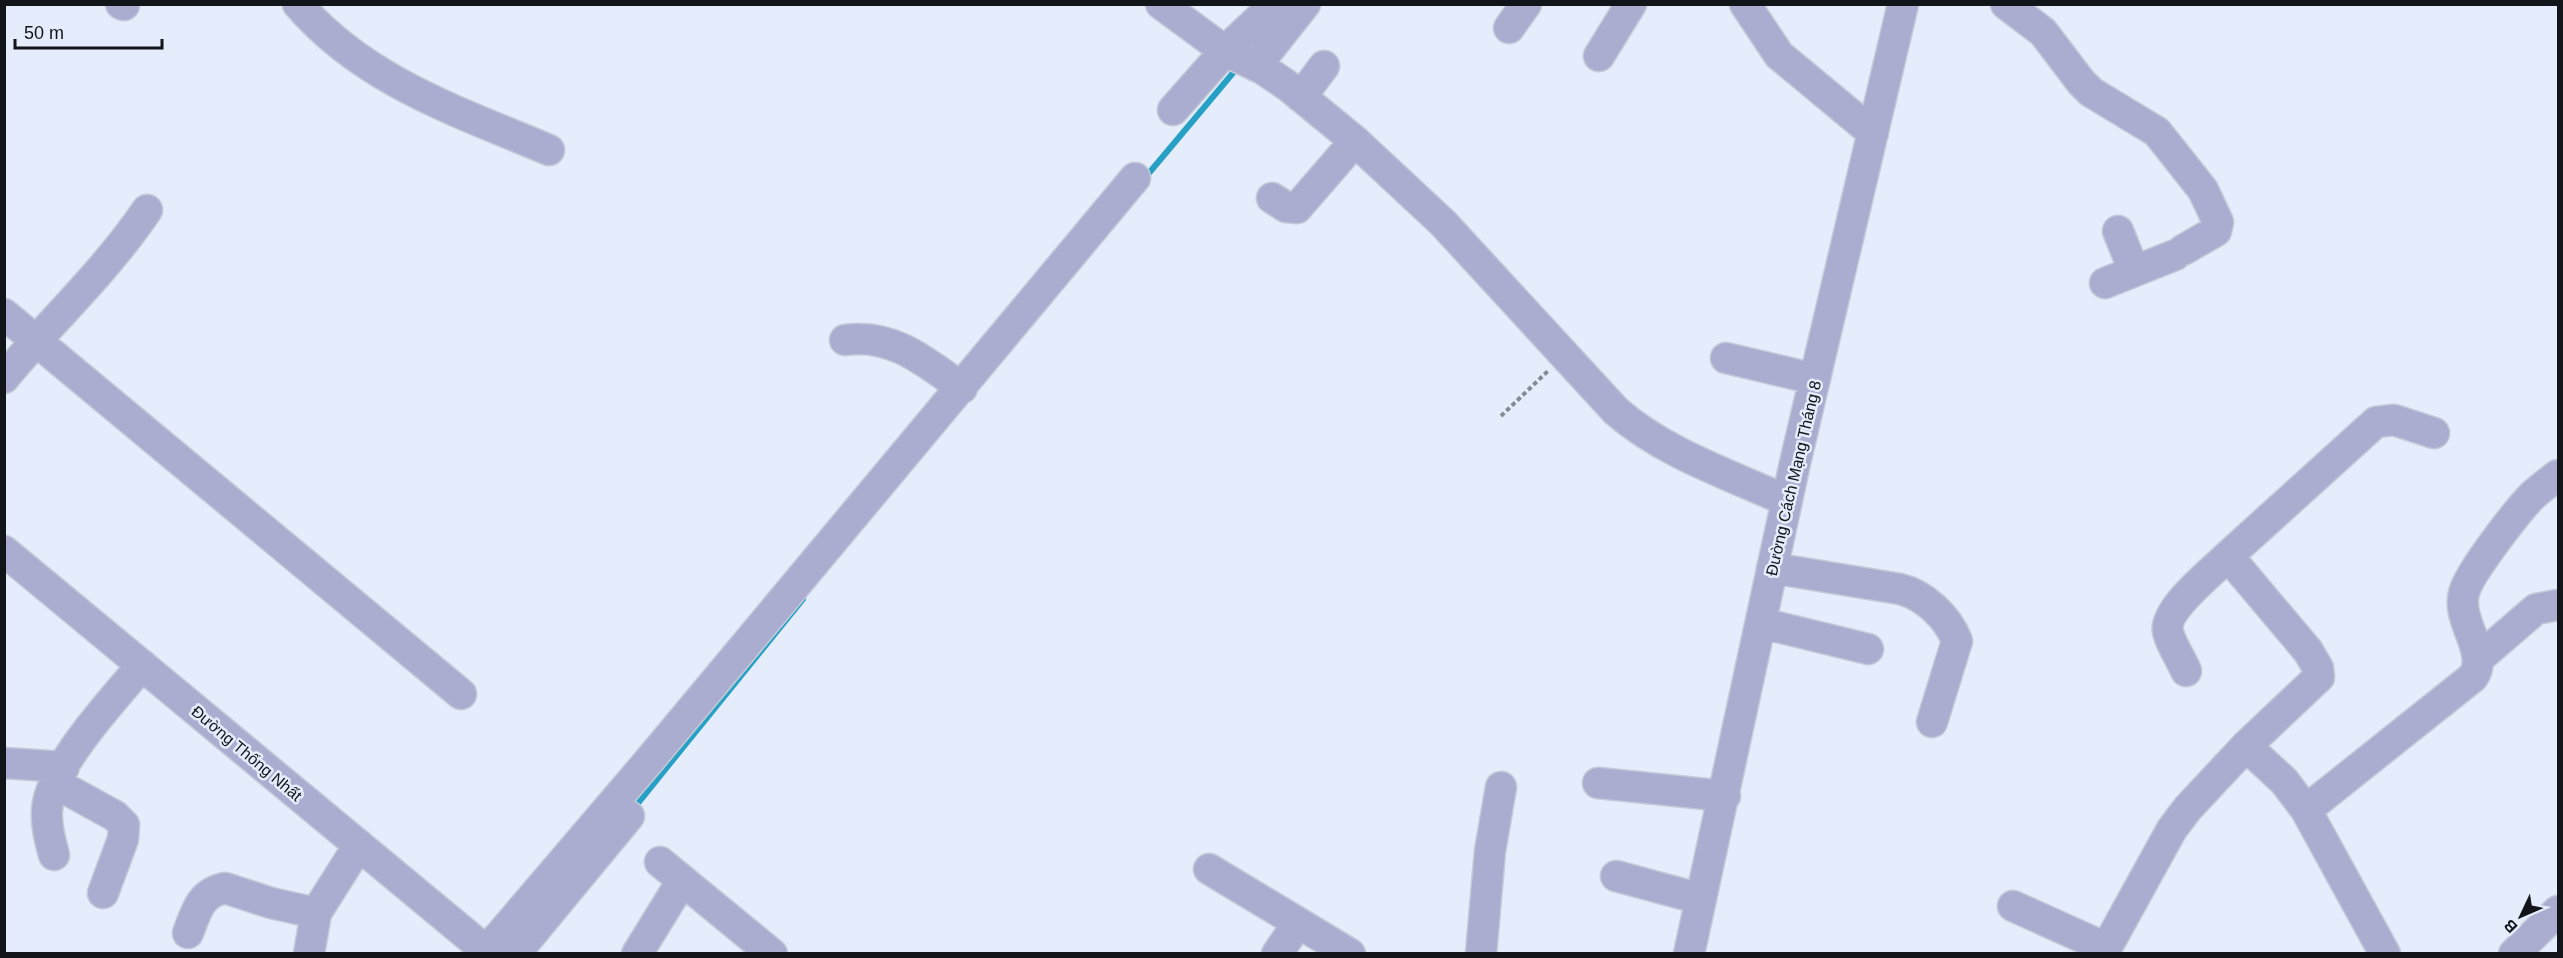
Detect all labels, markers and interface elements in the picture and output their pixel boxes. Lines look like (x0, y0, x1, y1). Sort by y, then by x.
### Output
scale bar (15, 12, 162, 50)
text: 50 m (24, 23, 64, 43)
street label: Đường Cách Mạng Tháng 8 (1763, 379, 1824, 577)
street label: Đường Thống Nhất (188, 702, 306, 805)
north arrow (2491, 886, 2551, 946)
text: B (2500, 916, 2521, 936)

